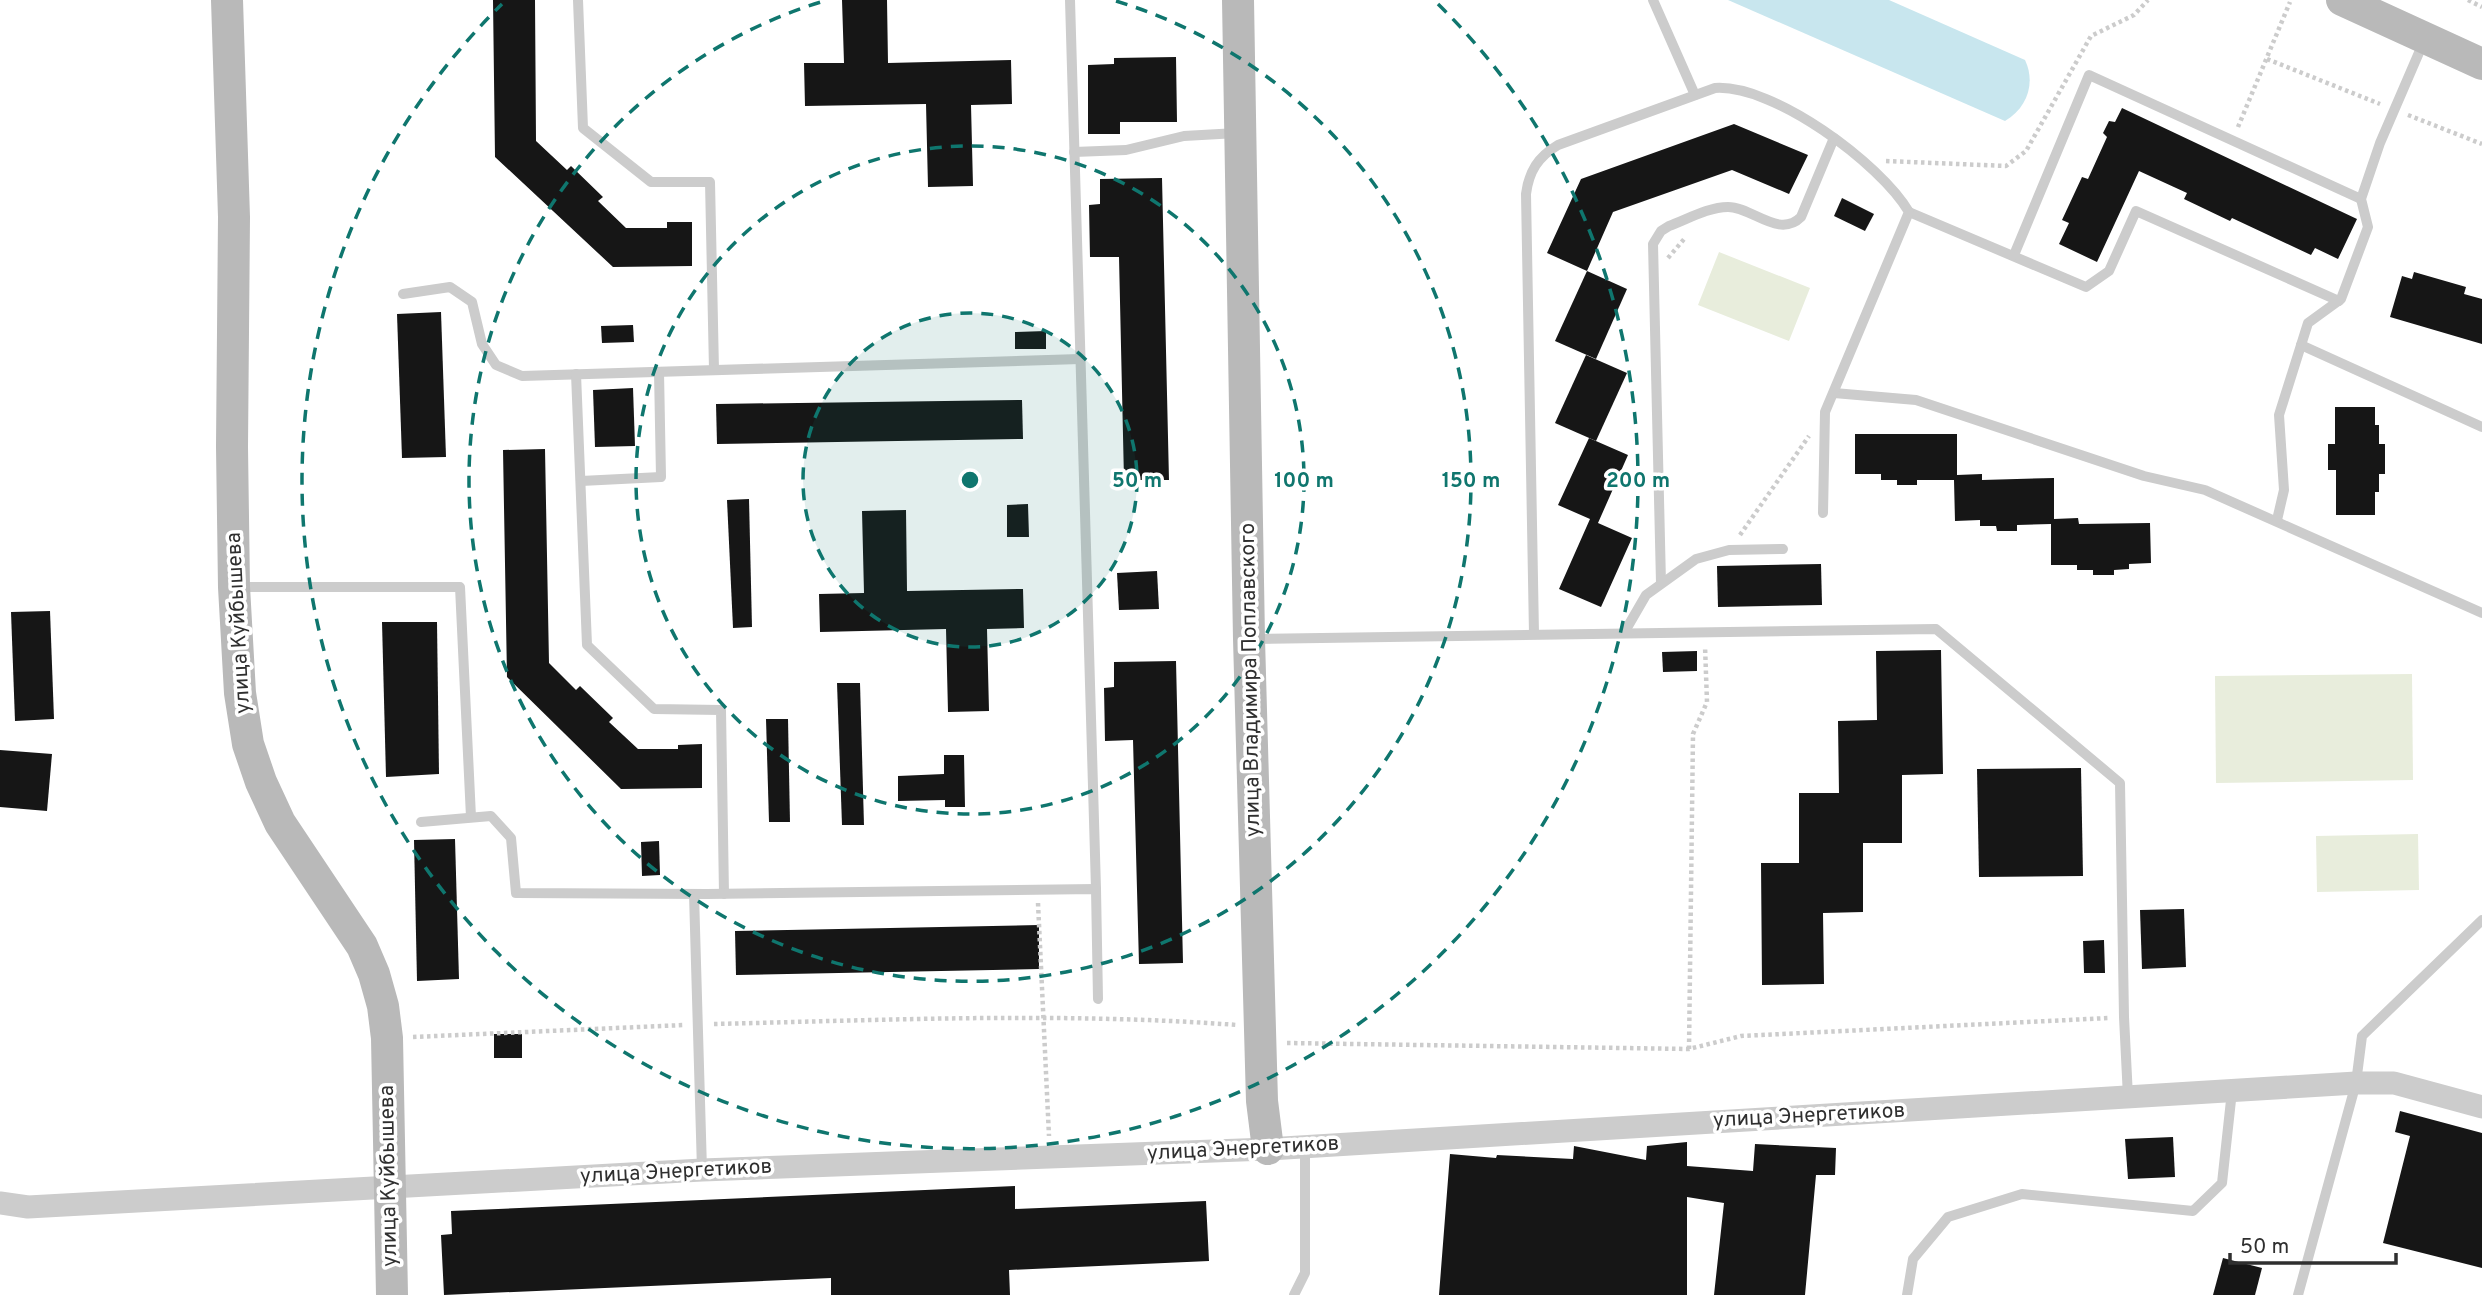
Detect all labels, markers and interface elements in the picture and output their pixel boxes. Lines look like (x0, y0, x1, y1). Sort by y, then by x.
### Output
centre of rings (958, 468, 982, 492)
text: 50 m (1112, 468, 1162, 495)
text: 100 m (1274, 468, 1334, 495)
text: 150 m (1442, 468, 1500, 495)
text: 200 m (1606, 468, 1670, 495)
street label: улица Владимира Поплавского (1235, 523, 1267, 837)
street label: улица Куйбышева (221, 532, 257, 714)
street label: улица Куйбышева (374, 1085, 404, 1267)
street label: улица Энергетиков (1712, 1097, 1906, 1135)
street label: улица Энергетиков (1146, 1130, 1340, 1168)
street label: улица Энергетиков (579, 1153, 773, 1191)
scale bar (2230, 1222, 2396, 1266)
text: 50 m (2240, 1234, 2289, 1261)

